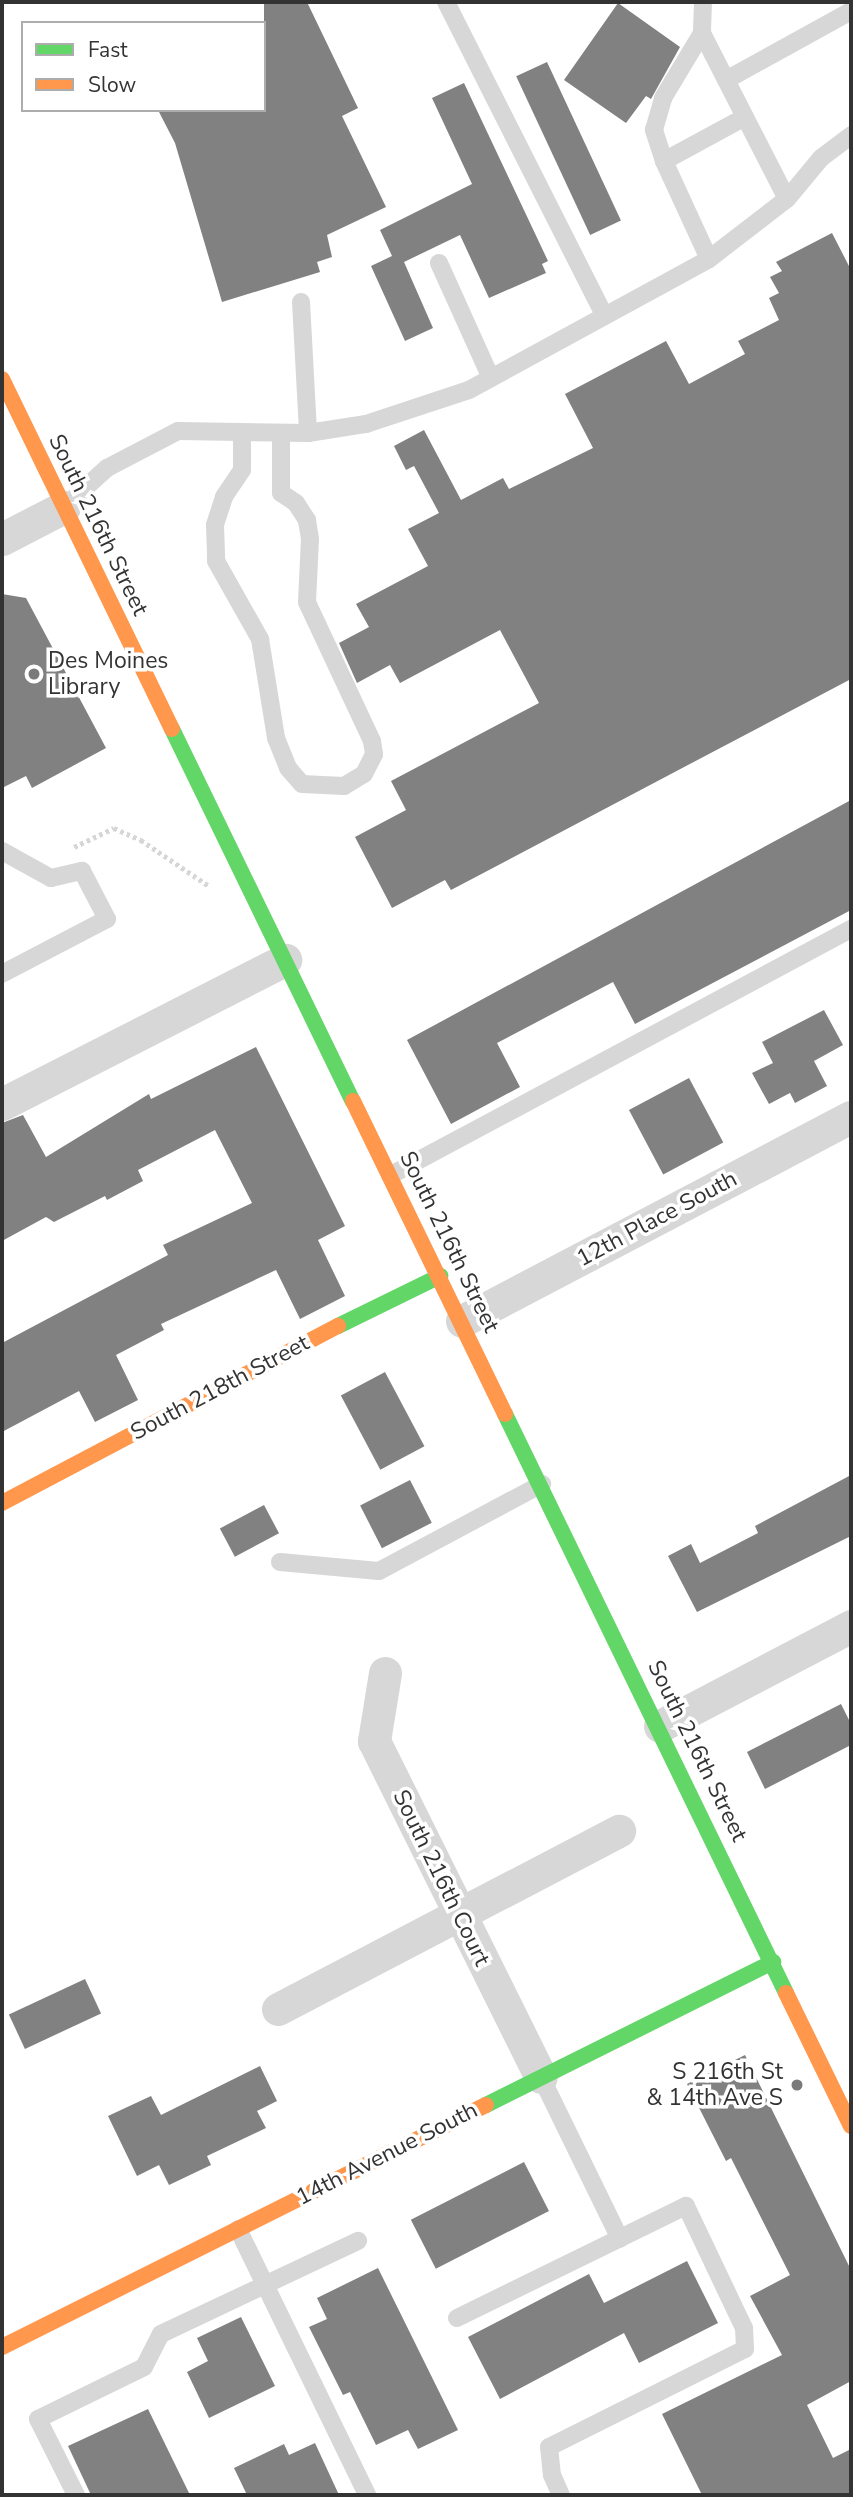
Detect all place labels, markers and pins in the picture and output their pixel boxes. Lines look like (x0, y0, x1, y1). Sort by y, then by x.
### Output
place label: Des Moines Library (48, 647, 168, 701)
marker: Des Moines Library (26, 666, 42, 682)
place label: S 216th St & 14th Ave S (646, 2058, 783, 2112)
marker: S 216th St & 14th Ave S (789, 2077, 805, 2093)

